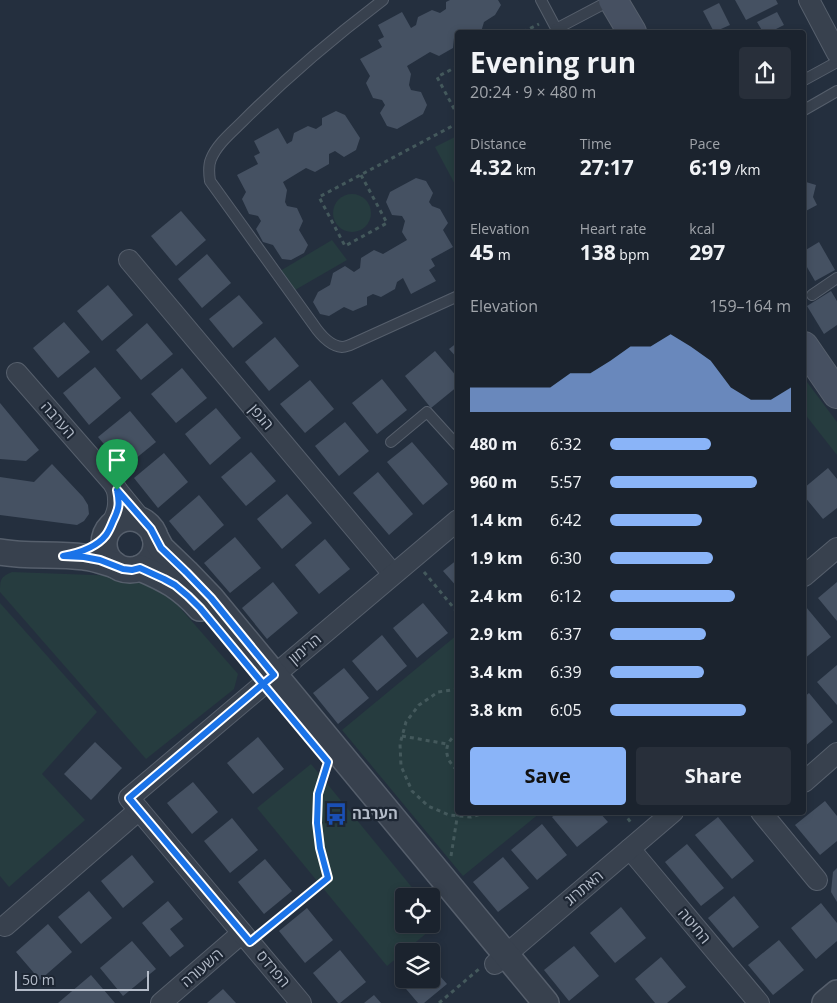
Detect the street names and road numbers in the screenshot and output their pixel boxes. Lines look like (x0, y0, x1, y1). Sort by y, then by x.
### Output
street label: הערבה (37, 397, 80, 442)
street label: הגפן (245, 399, 278, 434)
street label: הרימון (284, 629, 325, 668)
street label: האתרוג (560, 865, 607, 909)
street label: החיטה (674, 903, 716, 948)
street label: השעורה (176, 943, 227, 991)
street label: הפרדס (252, 946, 295, 991)

